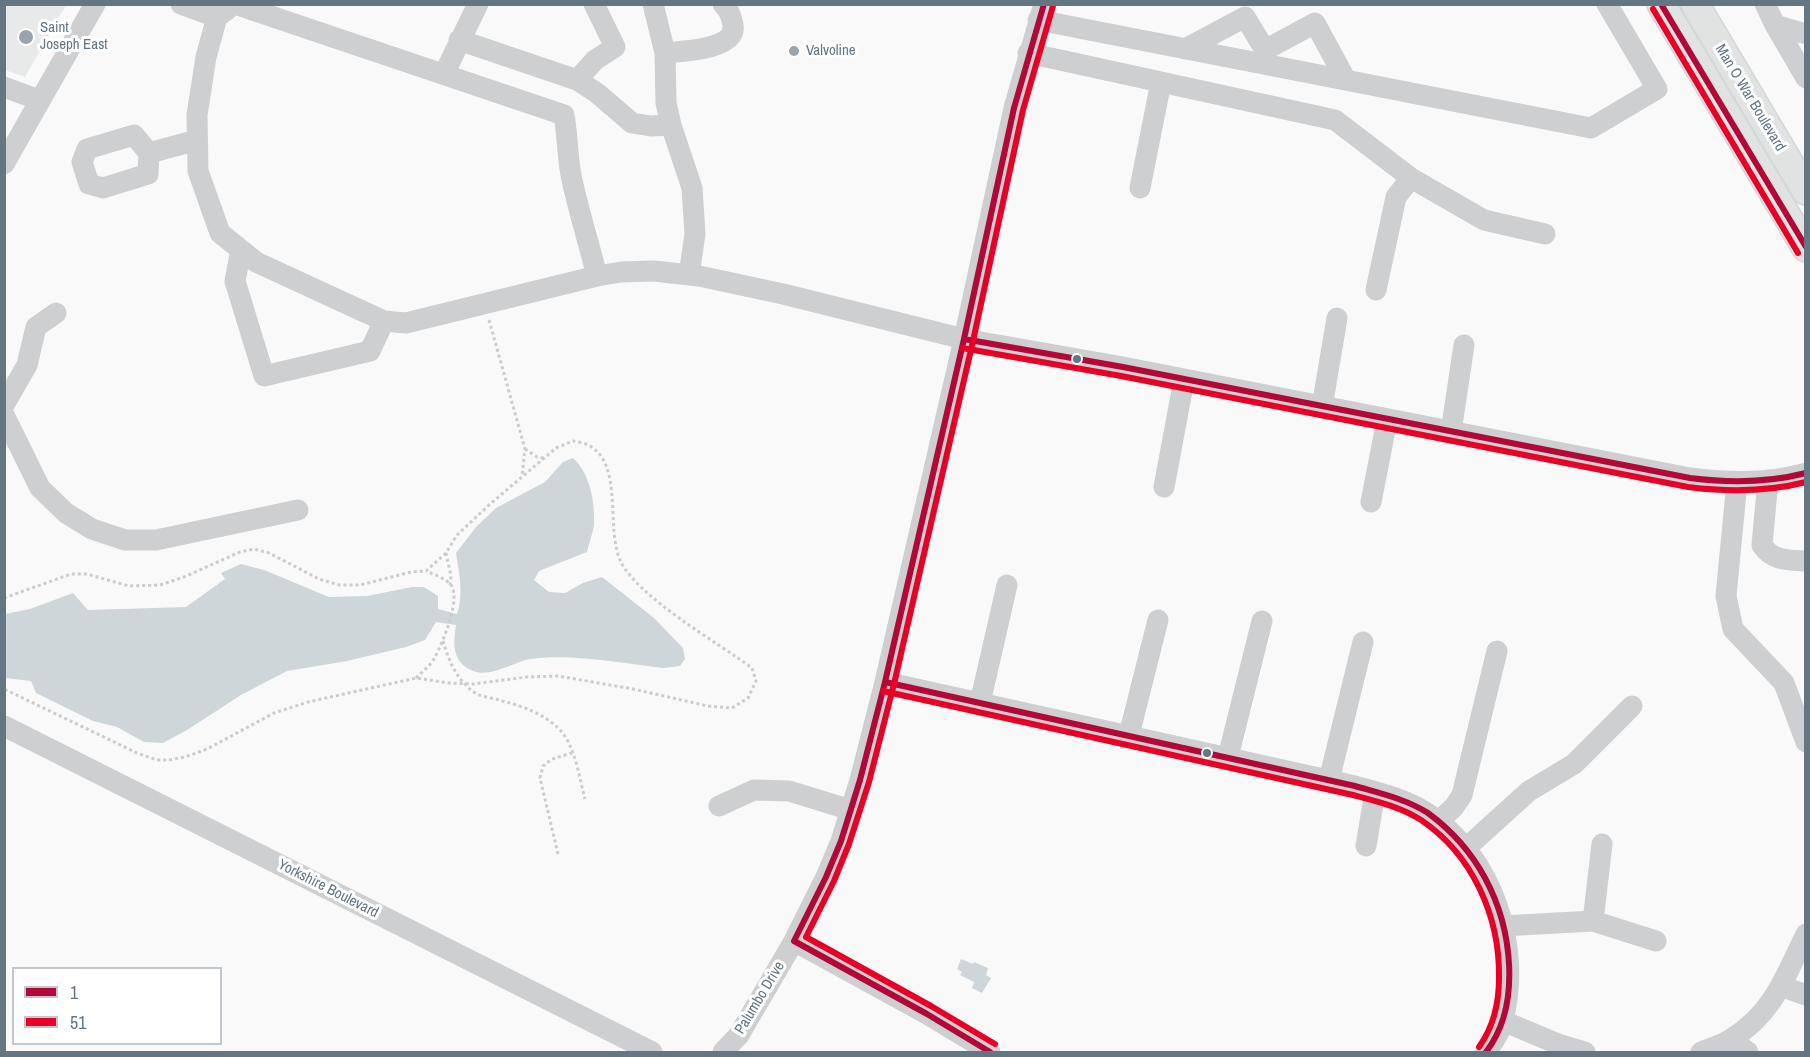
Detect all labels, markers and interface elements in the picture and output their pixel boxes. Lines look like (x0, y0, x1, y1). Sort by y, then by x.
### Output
place label: Saint Joseph East (40, 19, 108, 54)
marker: Saint Joseph East (17, 28, 35, 46)
street label: Man O War Boulevard (1711, 41, 1789, 155)
place label: Valvoline (806, 42, 856, 60)
marker: Valvoline (787, 44, 801, 58)
unlabelled marker (1071, 353, 1083, 365)
unlabelled marker (1201, 747, 1213, 759)
street label: Yorkshire Boulevard (275, 856, 381, 922)
street label: Palumbo Drive (731, 959, 789, 1037)
legend (12, 967, 222, 1045)
text: 1 (70, 980, 78, 1005)
text: 51 (70, 1010, 86, 1035)

